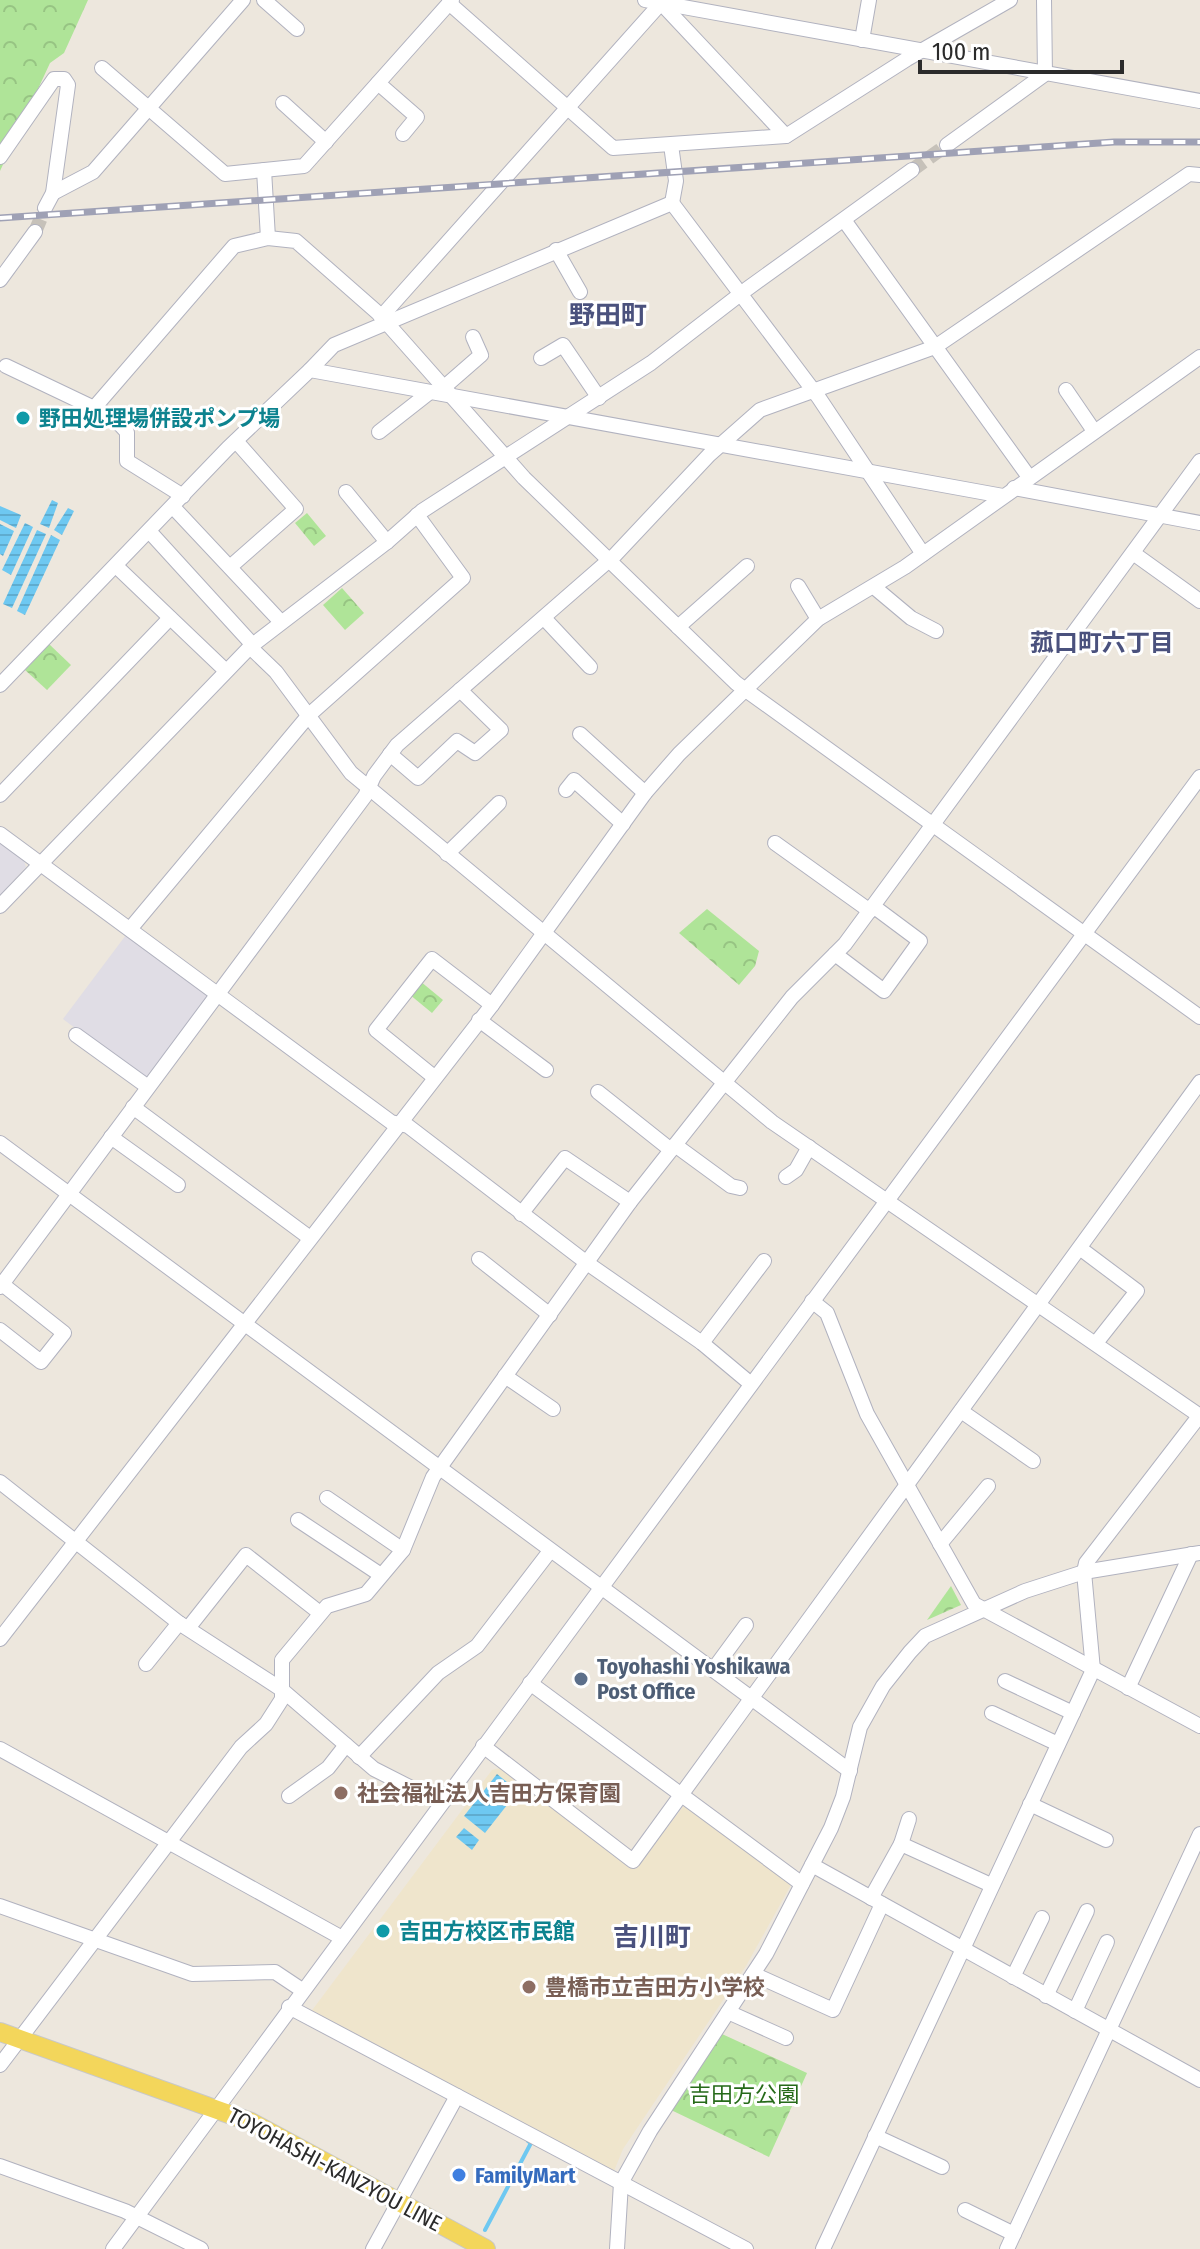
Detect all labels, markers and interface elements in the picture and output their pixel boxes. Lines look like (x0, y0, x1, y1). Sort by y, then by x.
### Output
scale bar (920, 24, 1122, 74)
text: 100 m (932, 38, 990, 66)
district label: 野田町 (569, 300, 647, 331)
place label: 野田処理場併設ポンプ場 (39, 405, 280, 432)
marker: 野田処理場併設ポンプ場 (14, 409, 32, 427)
district label: 菰口町六丁目 (1030, 629, 1174, 657)
place label: Toyohashi Yoshikawa Post Office (597, 1653, 791, 1705)
marker: Toyohashi Yoshikawa Post Office (572, 1670, 590, 1688)
place label: 社会福祉法人吉田方保育園 (357, 1780, 621, 1807)
marker: 社会福祉法人吉田方保育園 (332, 1784, 350, 1802)
place label: 吉田方校区市民館 (399, 1918, 575, 1945)
marker: 吉田方校区市民館 (374, 1922, 392, 1940)
district label: 吉川町 (613, 1922, 691, 1953)
place label: 豊橋市立吉田方小学校 (545, 1974, 765, 2001)
marker: 豊橋市立吉田方小学校 (520, 1978, 538, 1996)
park label: 吉田方公園 (689, 2081, 799, 2108)
street label: TOYOHASHI-KANZYOU LINE (223, 2102, 446, 2237)
place label: FamilyMart (475, 2162, 576, 2189)
marker: FamilyMart (450, 2166, 468, 2184)

